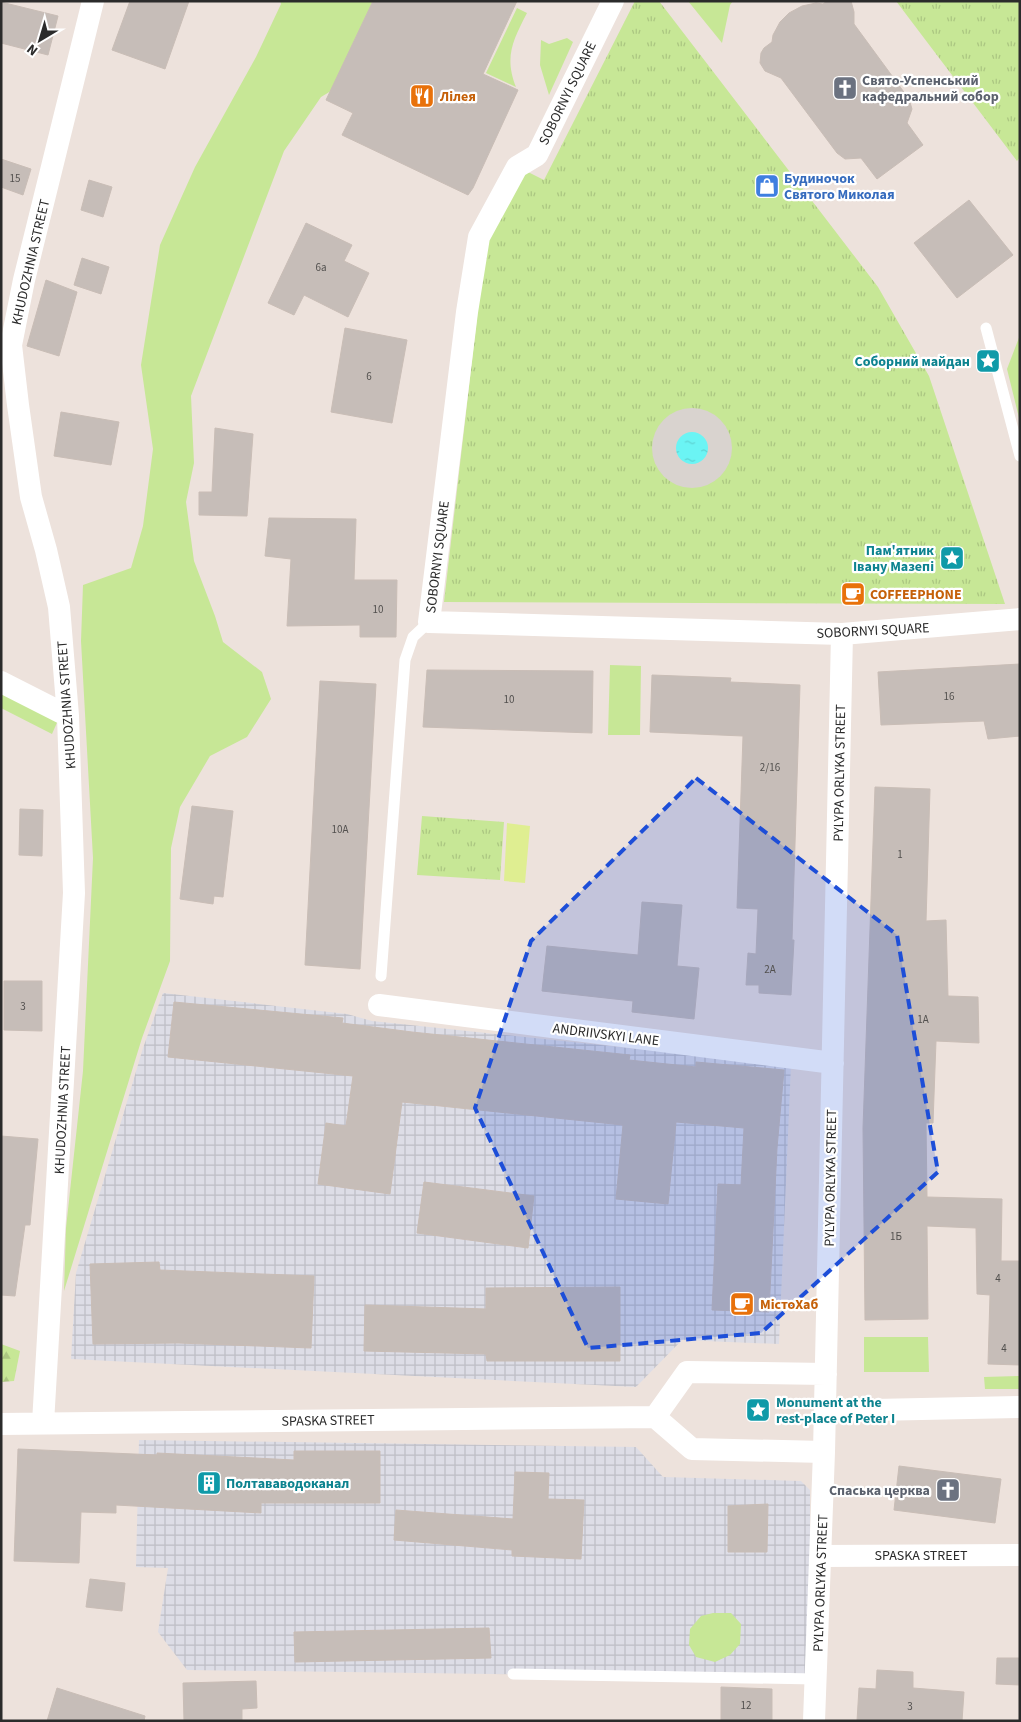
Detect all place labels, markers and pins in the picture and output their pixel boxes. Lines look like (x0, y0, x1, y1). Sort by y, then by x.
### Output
place label: Свято-Успенський кафедральний собор (862, 71, 999, 107)
church icon: Свято-Успенський кафедральний собор (832, 75, 858, 101)
restaurant icon: Лілея (409, 83, 435, 109)
place label: Лілея (439, 87, 476, 107)
place label: Будиночок Святого Миколая (784, 169, 895, 205)
shop icon: Будиночок Святого Миколая (754, 173, 780, 199)
place icon: Соборний майдан (975, 348, 1001, 374)
place label: Соборний майдан (855, 352, 970, 372)
place label: Пам'ятник Івану Мазепі (853, 541, 934, 577)
place icon: Пам'ятник Івану Мазепі (939, 545, 965, 571)
cafe icon: COFFEEPHONE (840, 581, 866, 607)
place label: COFFEEPHONE (870, 585, 962, 605)
cafe icon: МістоХаб (729, 1291, 755, 1317)
place label: МістоХаб (760, 1295, 818, 1315)
place label: Monument at the rest-place of Peter I (776, 1393, 895, 1429)
place icon: Monument at the rest-place of Peter I (745, 1397, 771, 1423)
building icon: Полтававодоканал (196, 1470, 222, 1496)
place label: Полтававодоканал (226, 1474, 349, 1494)
church icon: Спаська церква (935, 1477, 961, 1503)
place label: Спаська церква (829, 1481, 930, 1501)

